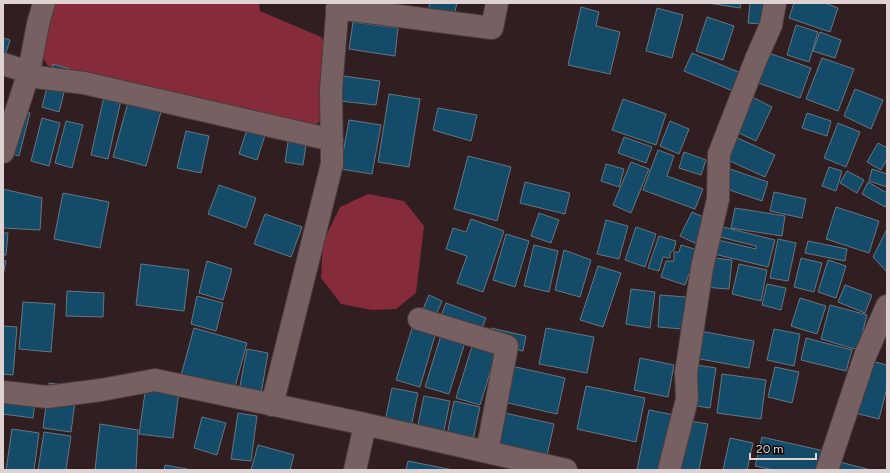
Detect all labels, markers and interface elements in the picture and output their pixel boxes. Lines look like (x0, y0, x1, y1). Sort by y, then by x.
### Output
scale bar (750, 435, 816, 461)
text: 20 m (756, 442, 784, 456)

